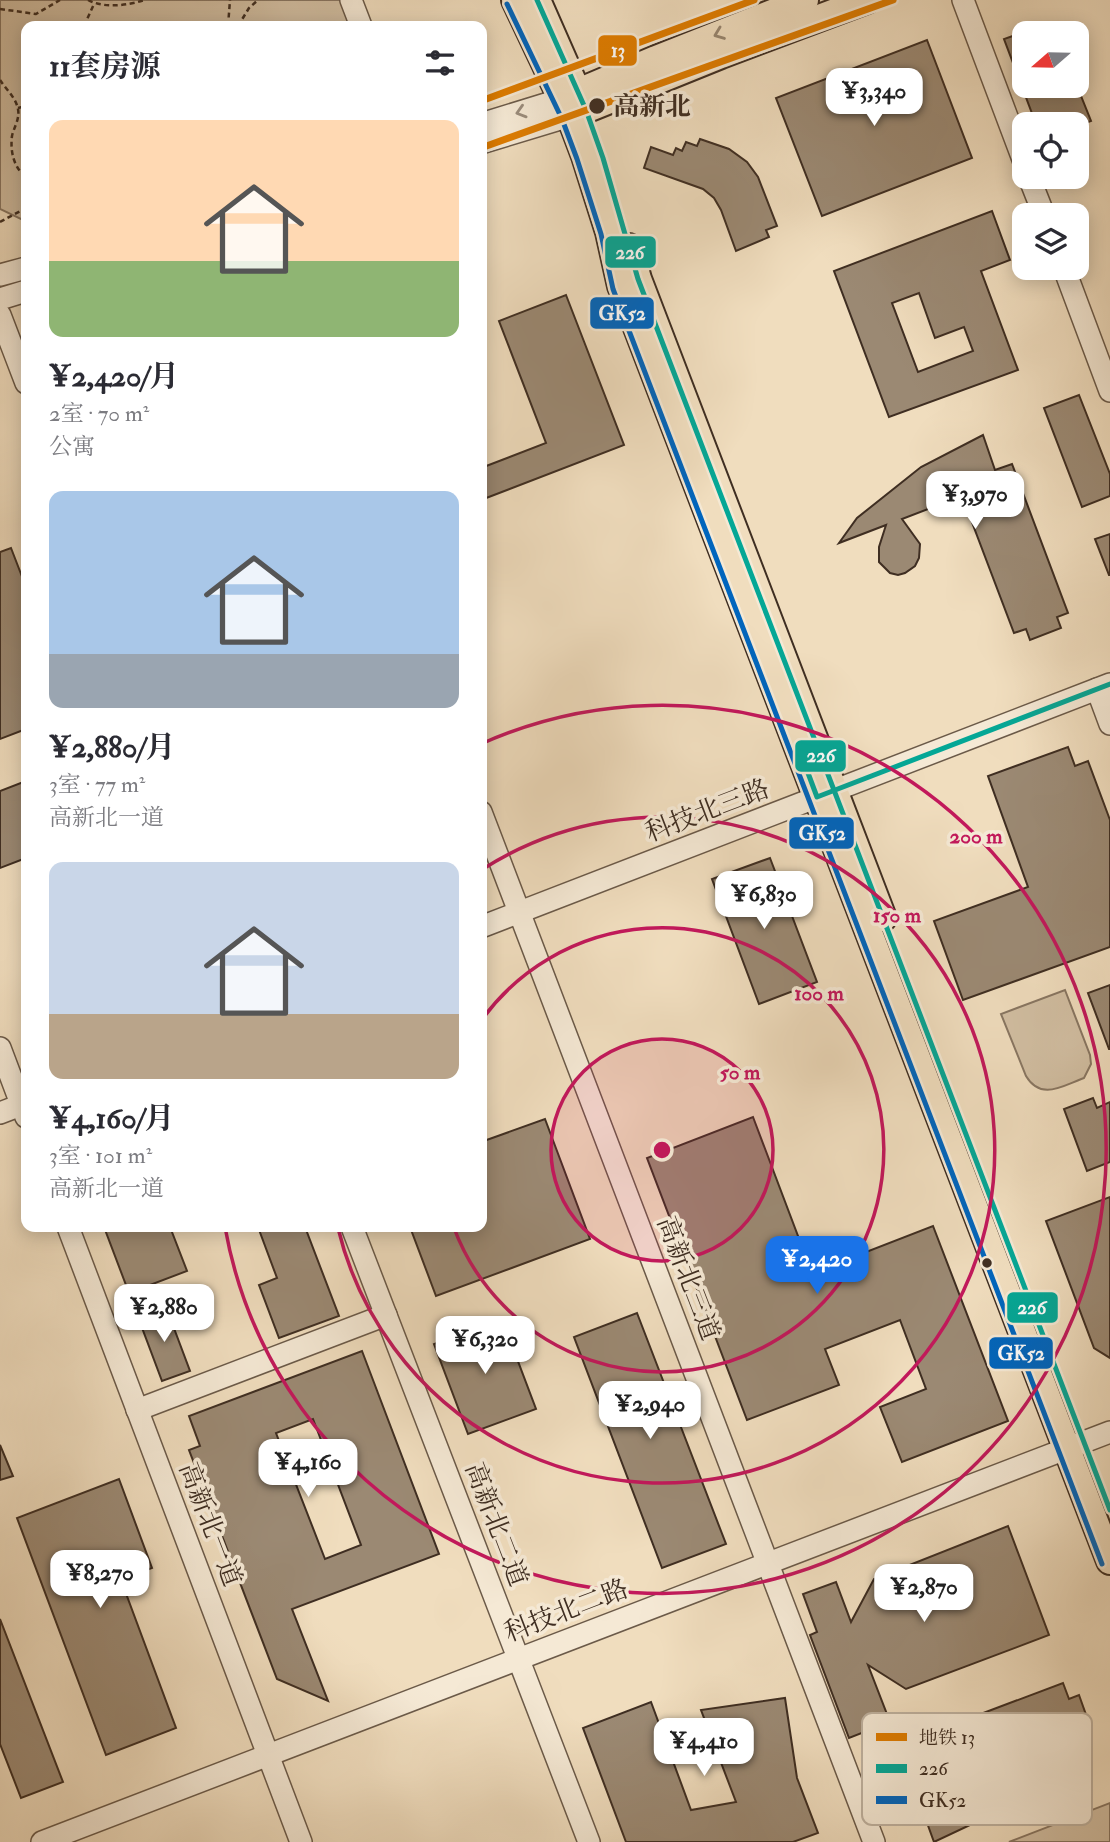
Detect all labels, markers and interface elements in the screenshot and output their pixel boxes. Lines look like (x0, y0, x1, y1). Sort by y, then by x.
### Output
north arrow (1012, 21, 1088, 98)
map controls (1012, 21, 1089, 280)
one-way arrow (713, 25, 725, 39)
line badge: 13 (597, 34, 638, 67)
text: 13 (611, 39, 625, 63)
icon: filters (421, 44, 459, 82)
text: 11套房源 (49, 48, 160, 85)
pin: ¥3,340 (817, 68, 931, 128)
text: ¥3,340 (842, 76, 906, 105)
place label: 高新北 (613, 91, 691, 123)
marker: 高新北 (587, 96, 607, 116)
one-way arrow (516, 103, 528, 118)
button: locate (1012, 112, 1089, 189)
icon: home (191, 166, 317, 292)
button: layers (1012, 203, 1089, 280)
line badge: 226 (604, 235, 657, 269)
text: 226 (616, 241, 646, 265)
line badge: GK52 (589, 296, 655, 330)
text: GK52 (598, 302, 646, 326)
text: ¥2,420/月 (49, 358, 179, 395)
text: 2室 · 70 m² (49, 399, 149, 428)
text: 公寓 (49, 432, 95, 461)
pin: ¥3,970 (918, 472, 1032, 531)
text: ¥3,970 (942, 479, 1008, 508)
icon: home (191, 537, 317, 663)
text: ¥2,880/月 (49, 729, 175, 766)
line badge: 226 (794, 739, 847, 773)
text: 226 (807, 744, 837, 768)
text: 3室 · 77 m² (49, 770, 145, 799)
street label: 科技北三路 (641, 773, 774, 849)
text: 高新北一道 (49, 803, 164, 832)
line badge: GK52 (788, 816, 855, 850)
text: GK52 (798, 822, 846, 846)
text: 200 m (950, 823, 1003, 850)
pin: ¥6,830 (707, 872, 821, 931)
text: ¥6,830 (731, 879, 797, 908)
text: 150 m (873, 902, 922, 929)
icon: home (191, 908, 317, 1034)
text: 100 m (794, 980, 845, 1007)
text: 50 m (720, 1059, 761, 1086)
text: ¥4,160/月 (49, 1100, 174, 1137)
centre of rings (650, 1138, 674, 1162)
text: 3室 · 101 m² (49, 1141, 152, 1170)
text: 高新北一道 (49, 1174, 164, 1203)
street label: 高新北三道 (650, 1212, 726, 1345)
pin: ¥2,420 (760, 1236, 874, 1296)
text: ¥2,420 (782, 1244, 852, 1273)
unlabelled marker (980, 1256, 994, 1270)
pin: ¥2,880 (107, 1284, 221, 1344)
line badge: 226 (1006, 1291, 1059, 1324)
text: ¥2,880 (130, 1292, 198, 1321)
text: 226 (1018, 1296, 1048, 1320)
pin: ¥6,320 (428, 1316, 542, 1376)
text: ¥6,320 (452, 1324, 518, 1353)
line badge: GK52 (988, 1336, 1054, 1370)
text: GK52 (997, 1342, 1045, 1366)
pin: ¥2,940 (593, 1382, 707, 1441)
text: ¥2,940 (615, 1389, 685, 1418)
pin: ¥4,160 (251, 1440, 365, 1499)
text: ¥4,160 (274, 1447, 342, 1476)
street label: 高新北一道 (172, 1458, 248, 1591)
street label: 高新北二道 (458, 1458, 534, 1591)
pin: ¥8,270 (43, 1550, 157, 1610)
text: ¥8,270 (66, 1558, 134, 1587)
pin: ¥2,870 (867, 1564, 981, 1624)
text: ¥2,870 (890, 1572, 958, 1601)
street label: 科技北二路 (500, 1573, 633, 1649)
legend (862, 1713, 1092, 1825)
pin: ¥4,410 (647, 1718, 761, 1778)
text: ¥4,410 (670, 1726, 738, 1755)
text: 地铁 13 (919, 1726, 975, 1750)
text: 226 (919, 1757, 949, 1781)
text: GK52 (919, 1789, 966, 1813)

